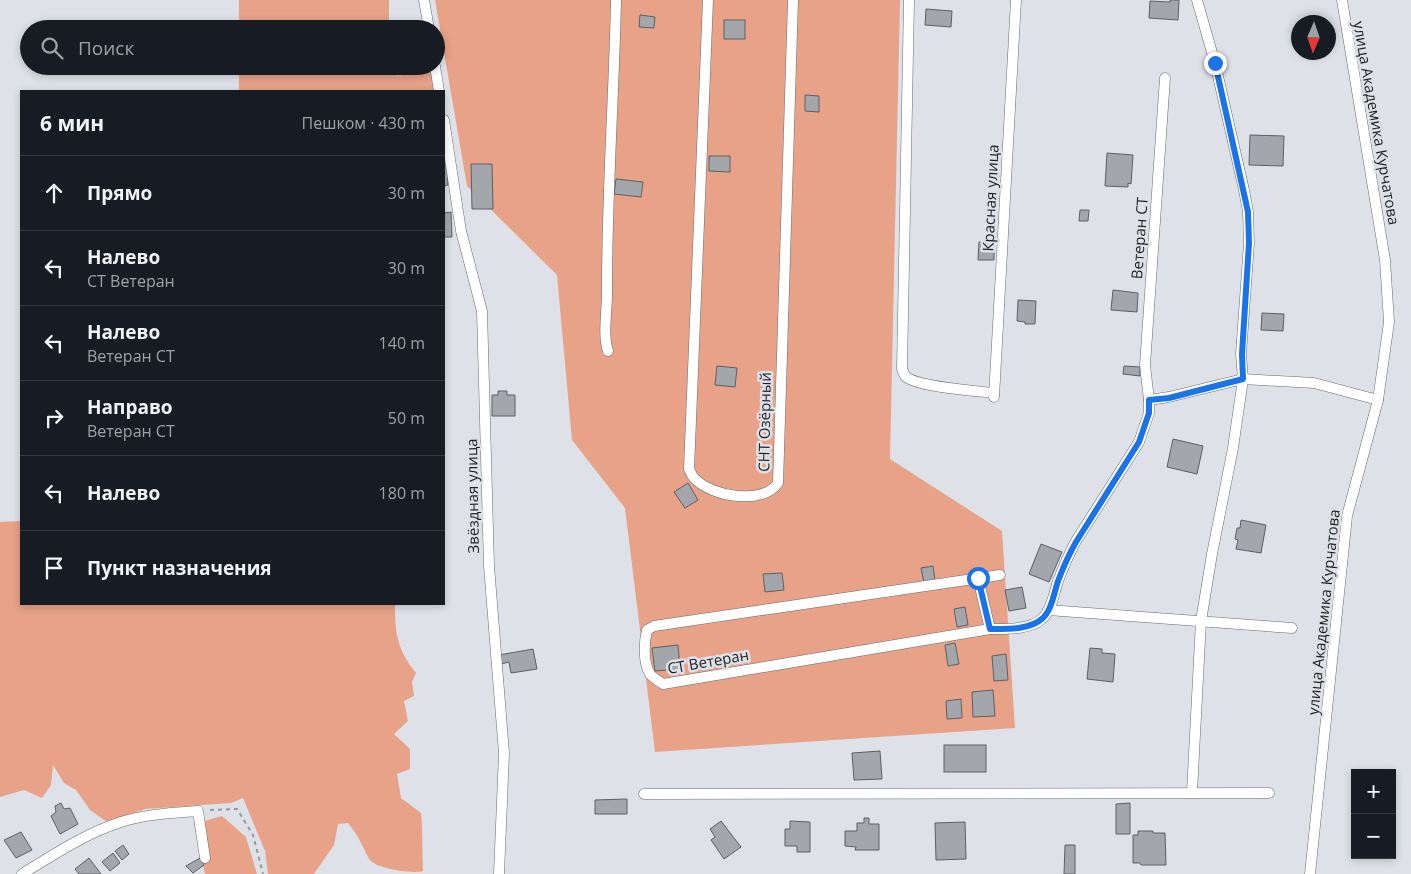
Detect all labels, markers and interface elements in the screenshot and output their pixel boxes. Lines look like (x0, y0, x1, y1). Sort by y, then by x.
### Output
north arrow (1291, 15, 1336, 60)
street label: улица Академика Курчатова (1349, 19, 1405, 227)
search box (20, 20, 445, 75)
icon: search (38, 34, 66, 62)
text: Поиск (78, 35, 134, 61)
route end (1204, 52, 1227, 75)
text: 6 мин (40, 109, 104, 137)
text: Пешком · 430 m (302, 112, 425, 134)
street label: Красная улица (977, 144, 1003, 252)
icon: ahead (40, 179, 68, 207)
text: Прямо (87, 180, 152, 206)
text: 30 m (388, 182, 425, 204)
street label: Ветеран СТ (1126, 196, 1152, 280)
text: Налево (87, 244, 160, 270)
icon: left (40, 254, 68, 282)
text: 30 m (388, 257, 425, 279)
text: СТ Ветеран (87, 270, 175, 292)
text: Налево (87, 319, 160, 345)
icon: left (40, 329, 68, 357)
text: 140 m (379, 332, 425, 354)
text: Ветеран СТ (87, 345, 175, 367)
street label: СНТ Озёрный (753, 372, 775, 472)
text: Направо (87, 394, 173, 420)
icon: right (40, 404, 68, 432)
text: 50 m (388, 407, 425, 429)
text: Ветеран СТ (87, 420, 175, 442)
street label: Звёздная улица (461, 438, 483, 554)
icon: left (40, 479, 68, 507)
text: Налево (87, 480, 160, 506)
text: 180 m (379, 482, 425, 504)
street label: улица Академика Курчатова (1302, 508, 1344, 716)
icon: arrive (40, 554, 68, 582)
text: Пункт назначения (87, 555, 272, 581)
route start (967, 567, 990, 590)
street label: СТ Ветеран (666, 644, 750, 678)
map controls (1351, 769, 1396, 859)
button: + (1351, 769, 1396, 814)
button: − (1351, 814, 1396, 859)

